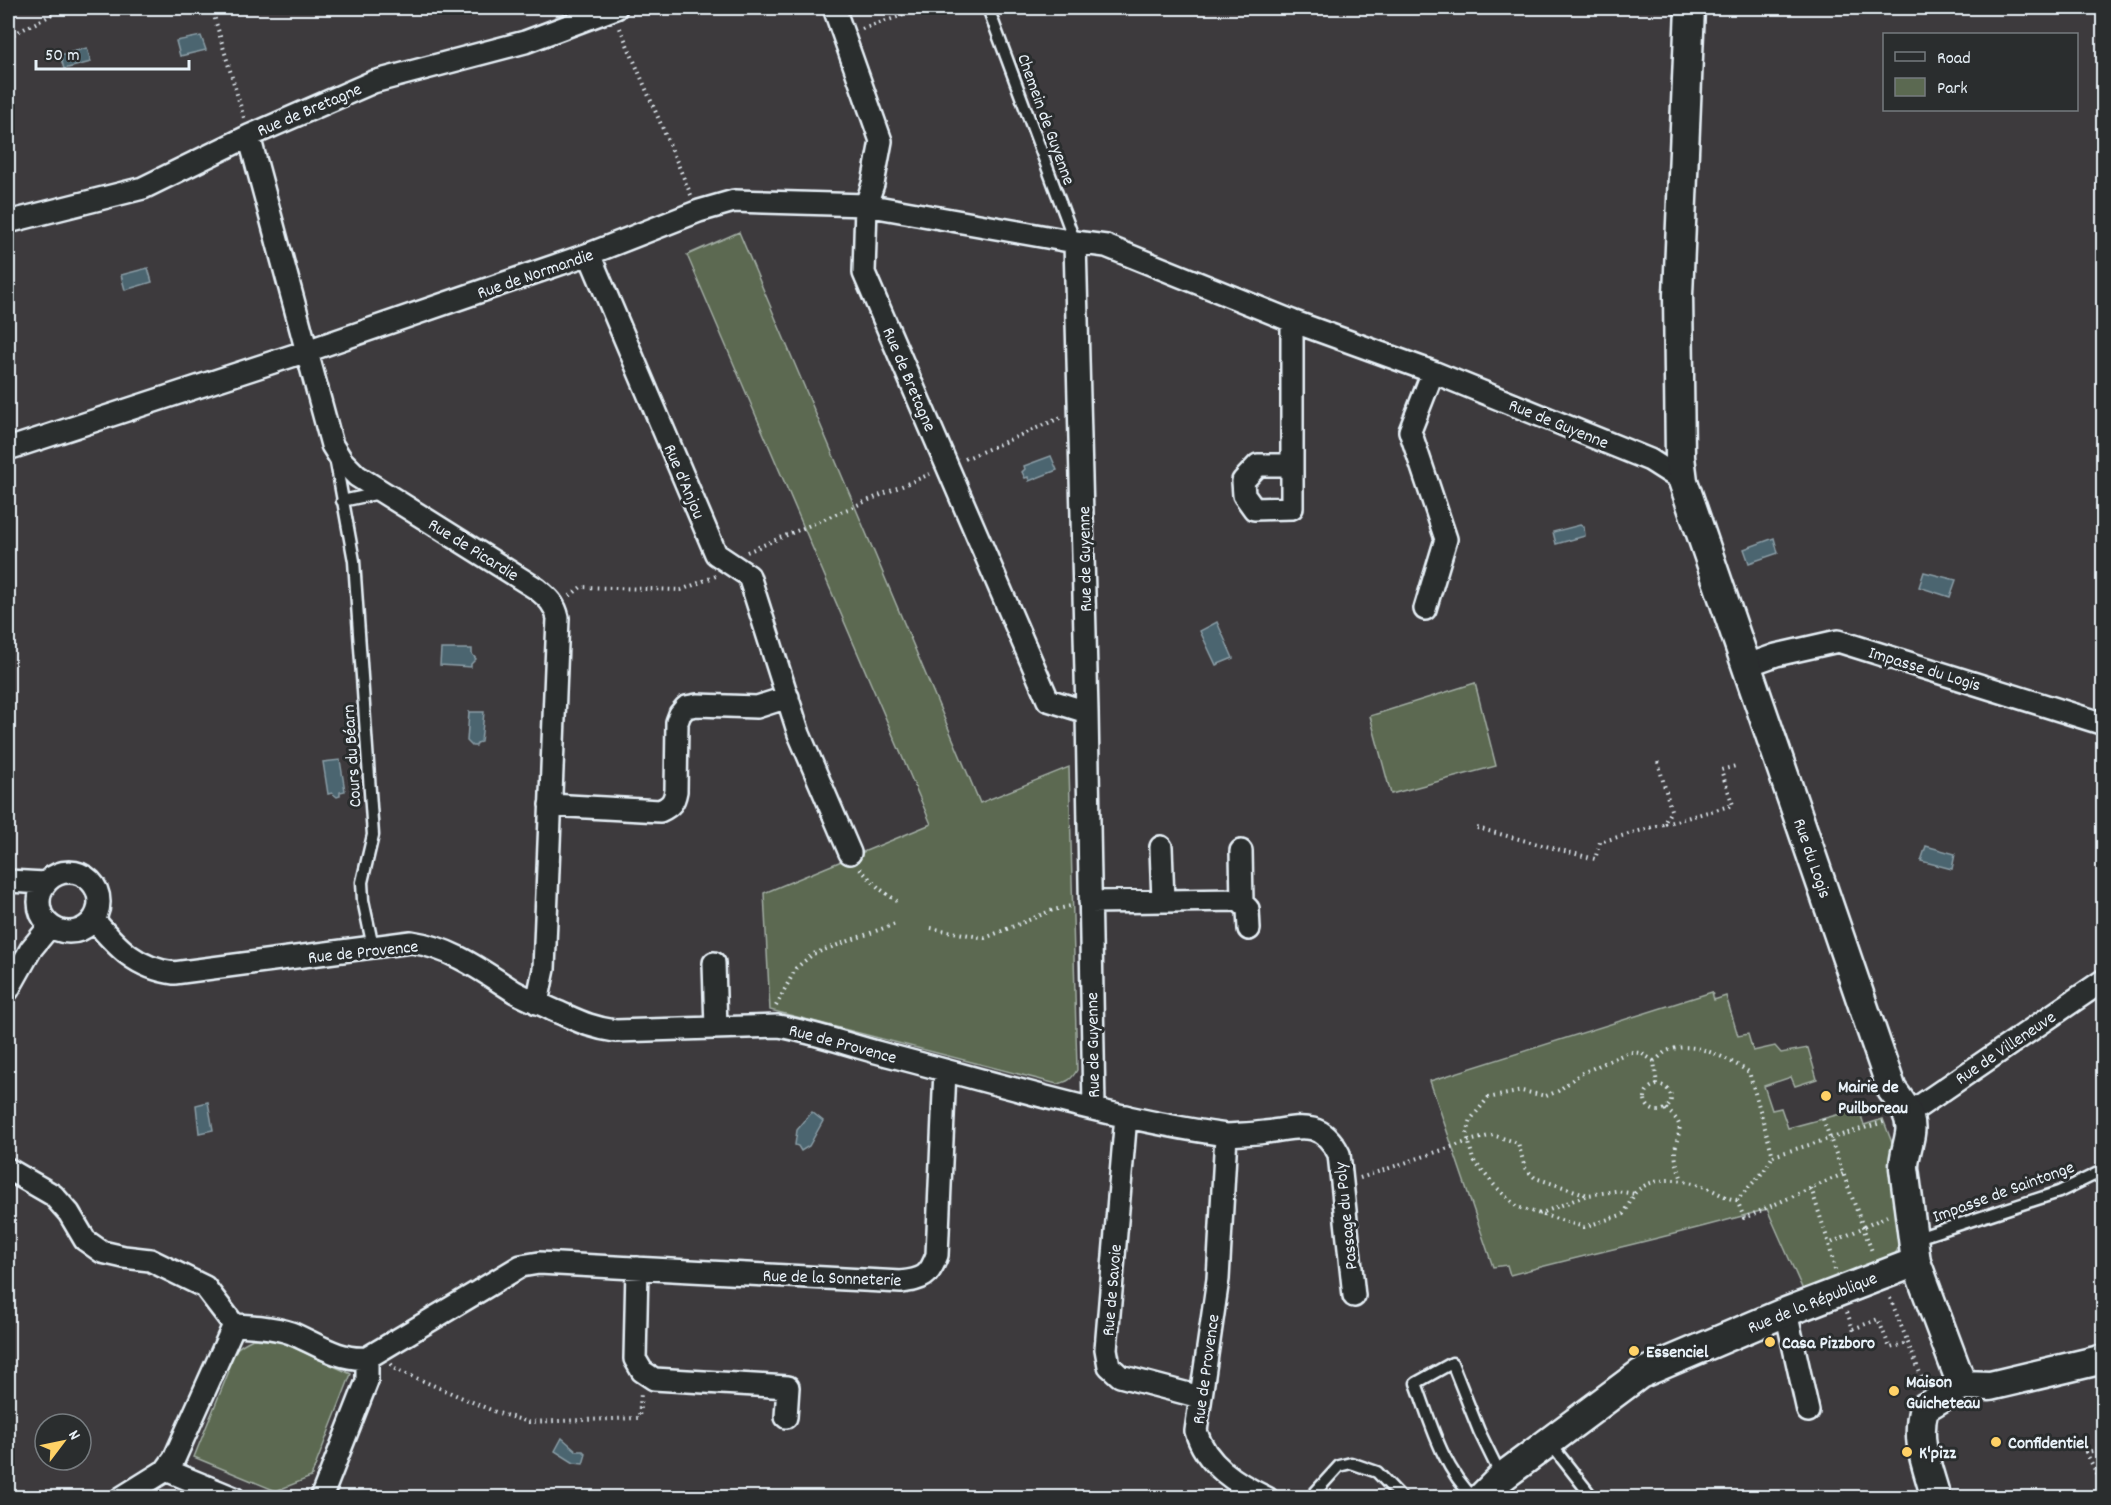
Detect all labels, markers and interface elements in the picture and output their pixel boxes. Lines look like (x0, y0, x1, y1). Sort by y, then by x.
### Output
scale bar (36, 33, 189, 71)
legend (1883, 33, 2078, 111)
text: 50 m (45, 44, 80, 69)
text: Road (1937, 47, 1971, 72)
street label: Chemein de Guyenne (1009, 51, 1080, 189)
text: Park (1937, 77, 1968, 102)
street label: Rue de Bretagne (254, 78, 366, 145)
street label: Rue de Normandie (474, 244, 597, 307)
street label: Rue de Bretagne (874, 324, 941, 436)
street label: Rue de Guyenne (1504, 394, 1612, 457)
street label: Rue d'Anjou (656, 441, 710, 523)
street label: Rue de Guyenne (1073, 506, 1100, 612)
street label: Rue de Picardie (423, 513, 523, 589)
street label: Impasse du Logis (1865, 641, 1984, 699)
street label: Cours du Béarn (337, 704, 370, 808)
street label: Rue du Logis (1785, 815, 1836, 902)
street label: Rue de Provence (307, 935, 420, 972)
street label: Rue de Guyenne (1081, 992, 1108, 1098)
street label: Rue de Villeneuve (1951, 1006, 2062, 1092)
street label: Rue de Provence (786, 1019, 899, 1072)
place label: Mairie de Puilboreau (1838, 1076, 1908, 1122)
marker: Mairie de Puilboreau (1819, 1089, 1833, 1103)
street label: Impasse de Saintonge (1930, 1156, 2078, 1231)
street label: Passage du Poly (1329, 1160, 1366, 1271)
street label: Rue de Savoie (1097, 1243, 1130, 1337)
street label: Rue de la Sonneterie (762, 1265, 902, 1294)
street label: Rue de la République (1744, 1267, 1881, 1342)
street label: Rue de Provence (1187, 1313, 1228, 1426)
place label: Casa Pizzboro (1782, 1332, 1875, 1357)
marker: Casa Pizzboro (1763, 1335, 1777, 1349)
place label: Essenciel (1646, 1341, 1709, 1366)
marker: Essenciel (1627, 1344, 1641, 1358)
place label: Maison Guicheteau (1906, 1371, 1981, 1417)
marker: Maison Guicheteau (1887, 1384, 1901, 1398)
north arrow (33, 1412, 93, 1472)
text: N (62, 1426, 85, 1445)
place label: Confidentiel (2008, 1432, 2089, 1457)
marker: Confidentiel (1989, 1435, 2003, 1449)
place label: K'pizz (1919, 1442, 1956, 1467)
marker: K'pizz (1900, 1445, 1914, 1459)

